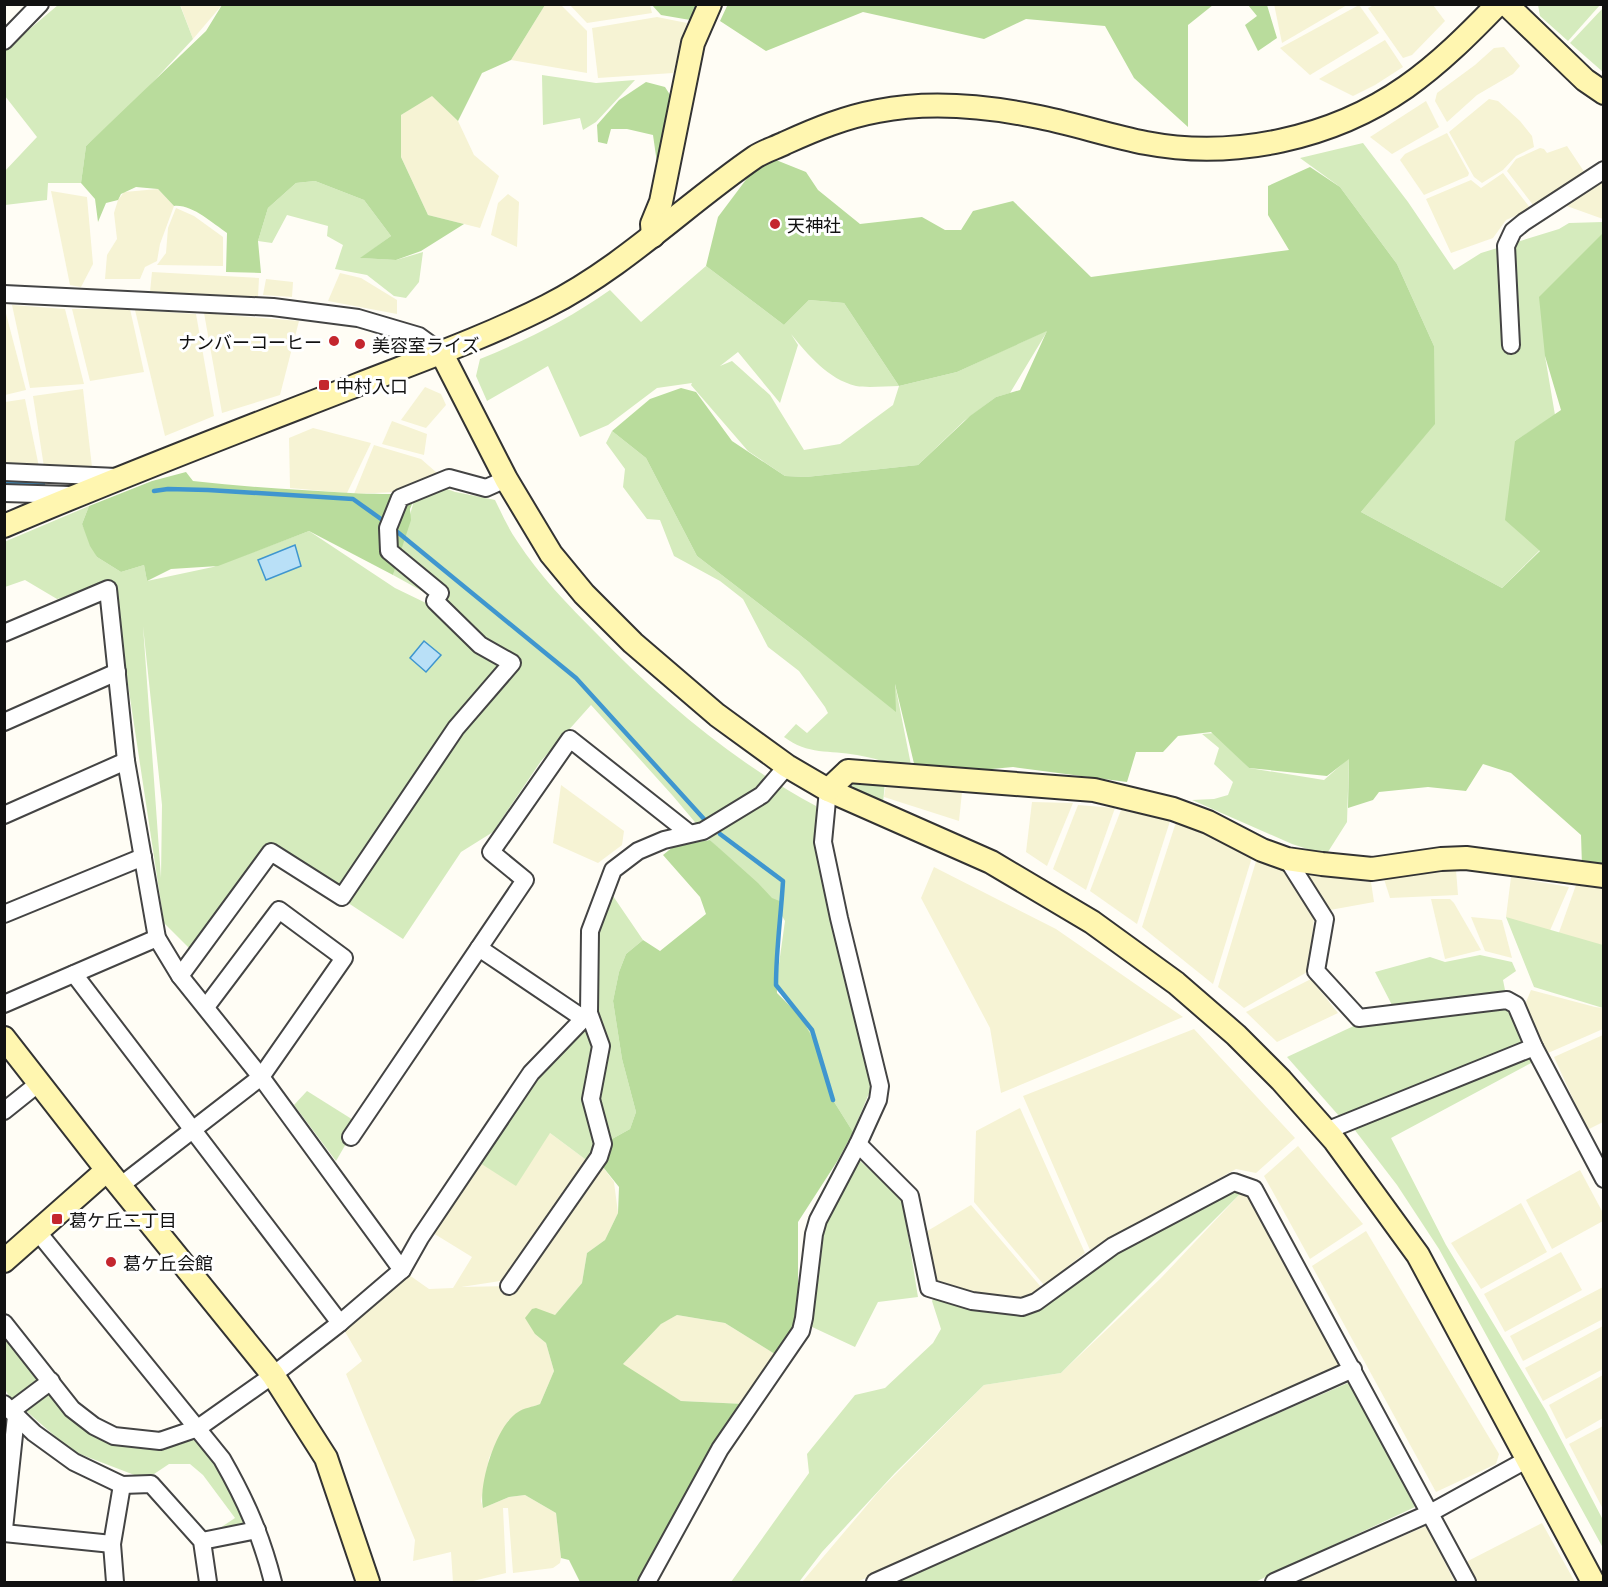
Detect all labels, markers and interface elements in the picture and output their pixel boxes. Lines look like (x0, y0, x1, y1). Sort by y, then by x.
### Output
place label: 天神社 (787, 211, 841, 238)
marker: 天神社 (768, 217, 782, 231)
place label: ナンバーコーヒー (178, 328, 322, 355)
place label: 美容室ライズ (372, 331, 479, 358)
marker: ナンバーコーヒー (327, 334, 341, 348)
marker: 美容室ライズ (353, 337, 367, 351)
place label: 中村入口 (336, 372, 408, 399)
marker: 中村入口 (317, 378, 331, 392)
place label: 葛ケ丘二丁目 (69, 1206, 177, 1233)
marker: 葛ケ丘二丁目 (50, 1212, 64, 1226)
place label: 葛ケ丘会館 (123, 1249, 213, 1276)
marker: 葛ケ丘会館 (104, 1255, 118, 1269)

